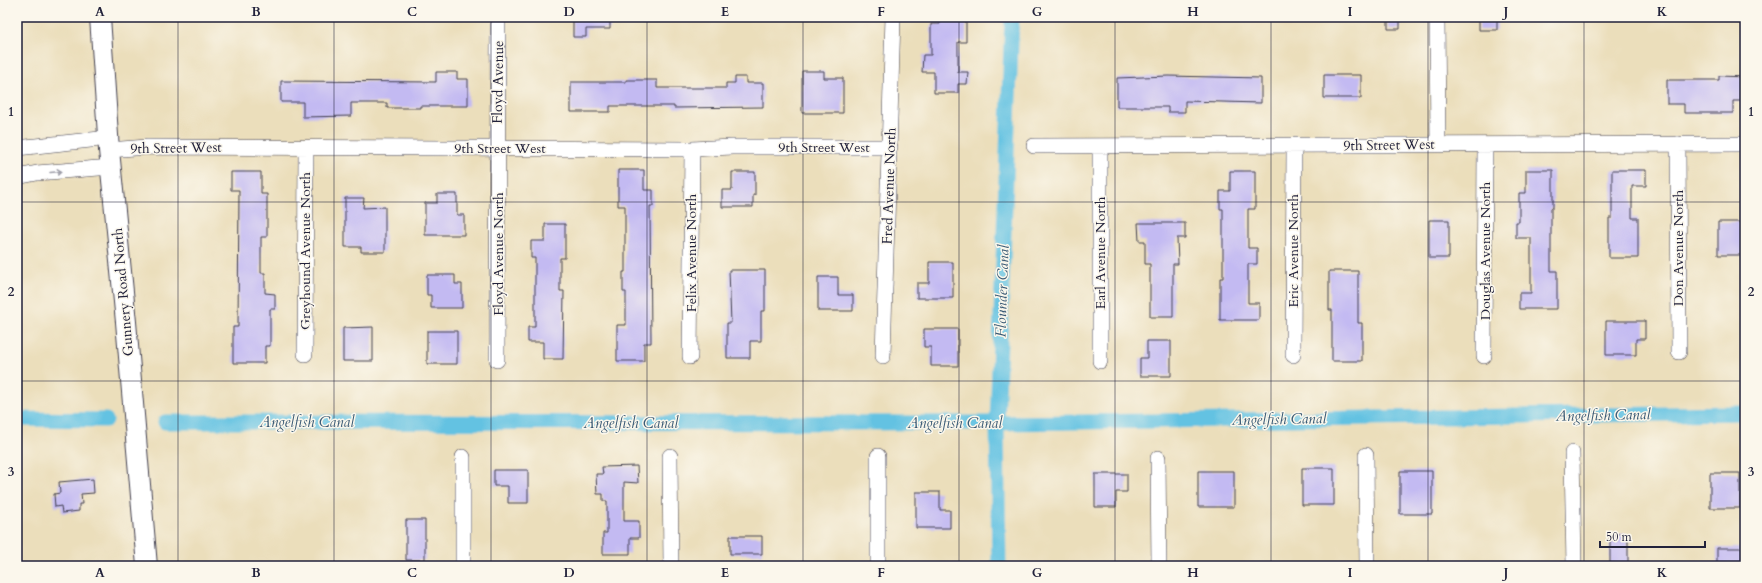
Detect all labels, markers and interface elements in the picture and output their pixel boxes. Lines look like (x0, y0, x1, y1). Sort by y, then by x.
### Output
text: A (95, 3, 105, 21)
text: B (251, 3, 261, 21)
text: C (407, 3, 417, 21)
text: D (563, 3, 575, 21)
text: E (721, 3, 729, 21)
text: F (877, 3, 885, 21)
text: G (1032, 3, 1043, 21)
text: H (1187, 3, 1199, 21)
text: I (1347, 3, 1353, 21)
text: J (1502, 3, 1509, 21)
text: K (1657, 3, 1668, 21)
street label: Floyd Avenue (488, 40, 508, 124)
text: 1 (8, 103, 14, 121)
text: 1 (1748, 103, 1754, 121)
street label: Fred Avenue North (877, 127, 901, 245)
street label: 9th Street West (1343, 135, 1435, 155)
street label: 9th Street West (130, 138, 222, 158)
street label: 9th Street West (778, 138, 870, 157)
street label: 9th Street West (454, 139, 546, 158)
one-way arrow (49, 168, 62, 175)
street label: Greyhound Avenue North (296, 172, 315, 330)
street label: Douglas Avenue North (1476, 181, 1495, 320)
street label: Don Avenue North (1669, 189, 1688, 306)
street label: Floyd Avenue North (489, 192, 508, 316)
street label: Felix Avenue North (682, 193, 701, 312)
street label: Eric Avenue North (1284, 194, 1303, 308)
street label: Earl Avenue North (1091, 196, 1110, 310)
street label: Gunnery Road North (108, 227, 138, 357)
water label: Flounder Canal (990, 243, 1014, 338)
text: 2 (8, 283, 15, 301)
text: 2 (1748, 283, 1755, 301)
water label: Angelfish Canal (1554, 404, 1651, 426)
water label: Angelfish Canal (1230, 408, 1327, 430)
water label: Angelfish Canal (259, 412, 355, 432)
water label: Angelfish Canal (583, 413, 679, 433)
water label: Angelfish Canal (907, 413, 1003, 433)
text: 3 (8, 463, 15, 481)
text: 3 (1748, 463, 1755, 481)
scale bar (1600, 523, 1705, 549)
text: 50 m (1606, 529, 1633, 545)
text: A (95, 564, 105, 582)
text: B (251, 564, 261, 582)
text: C (407, 564, 417, 582)
text: D (563, 564, 575, 582)
text: E (721, 564, 729, 582)
text: F (877, 564, 885, 582)
text: G (1032, 564, 1043, 582)
text: H (1187, 564, 1199, 582)
text: I (1347, 564, 1353, 582)
text: J (1502, 564, 1509, 582)
text: K (1657, 564, 1668, 582)

